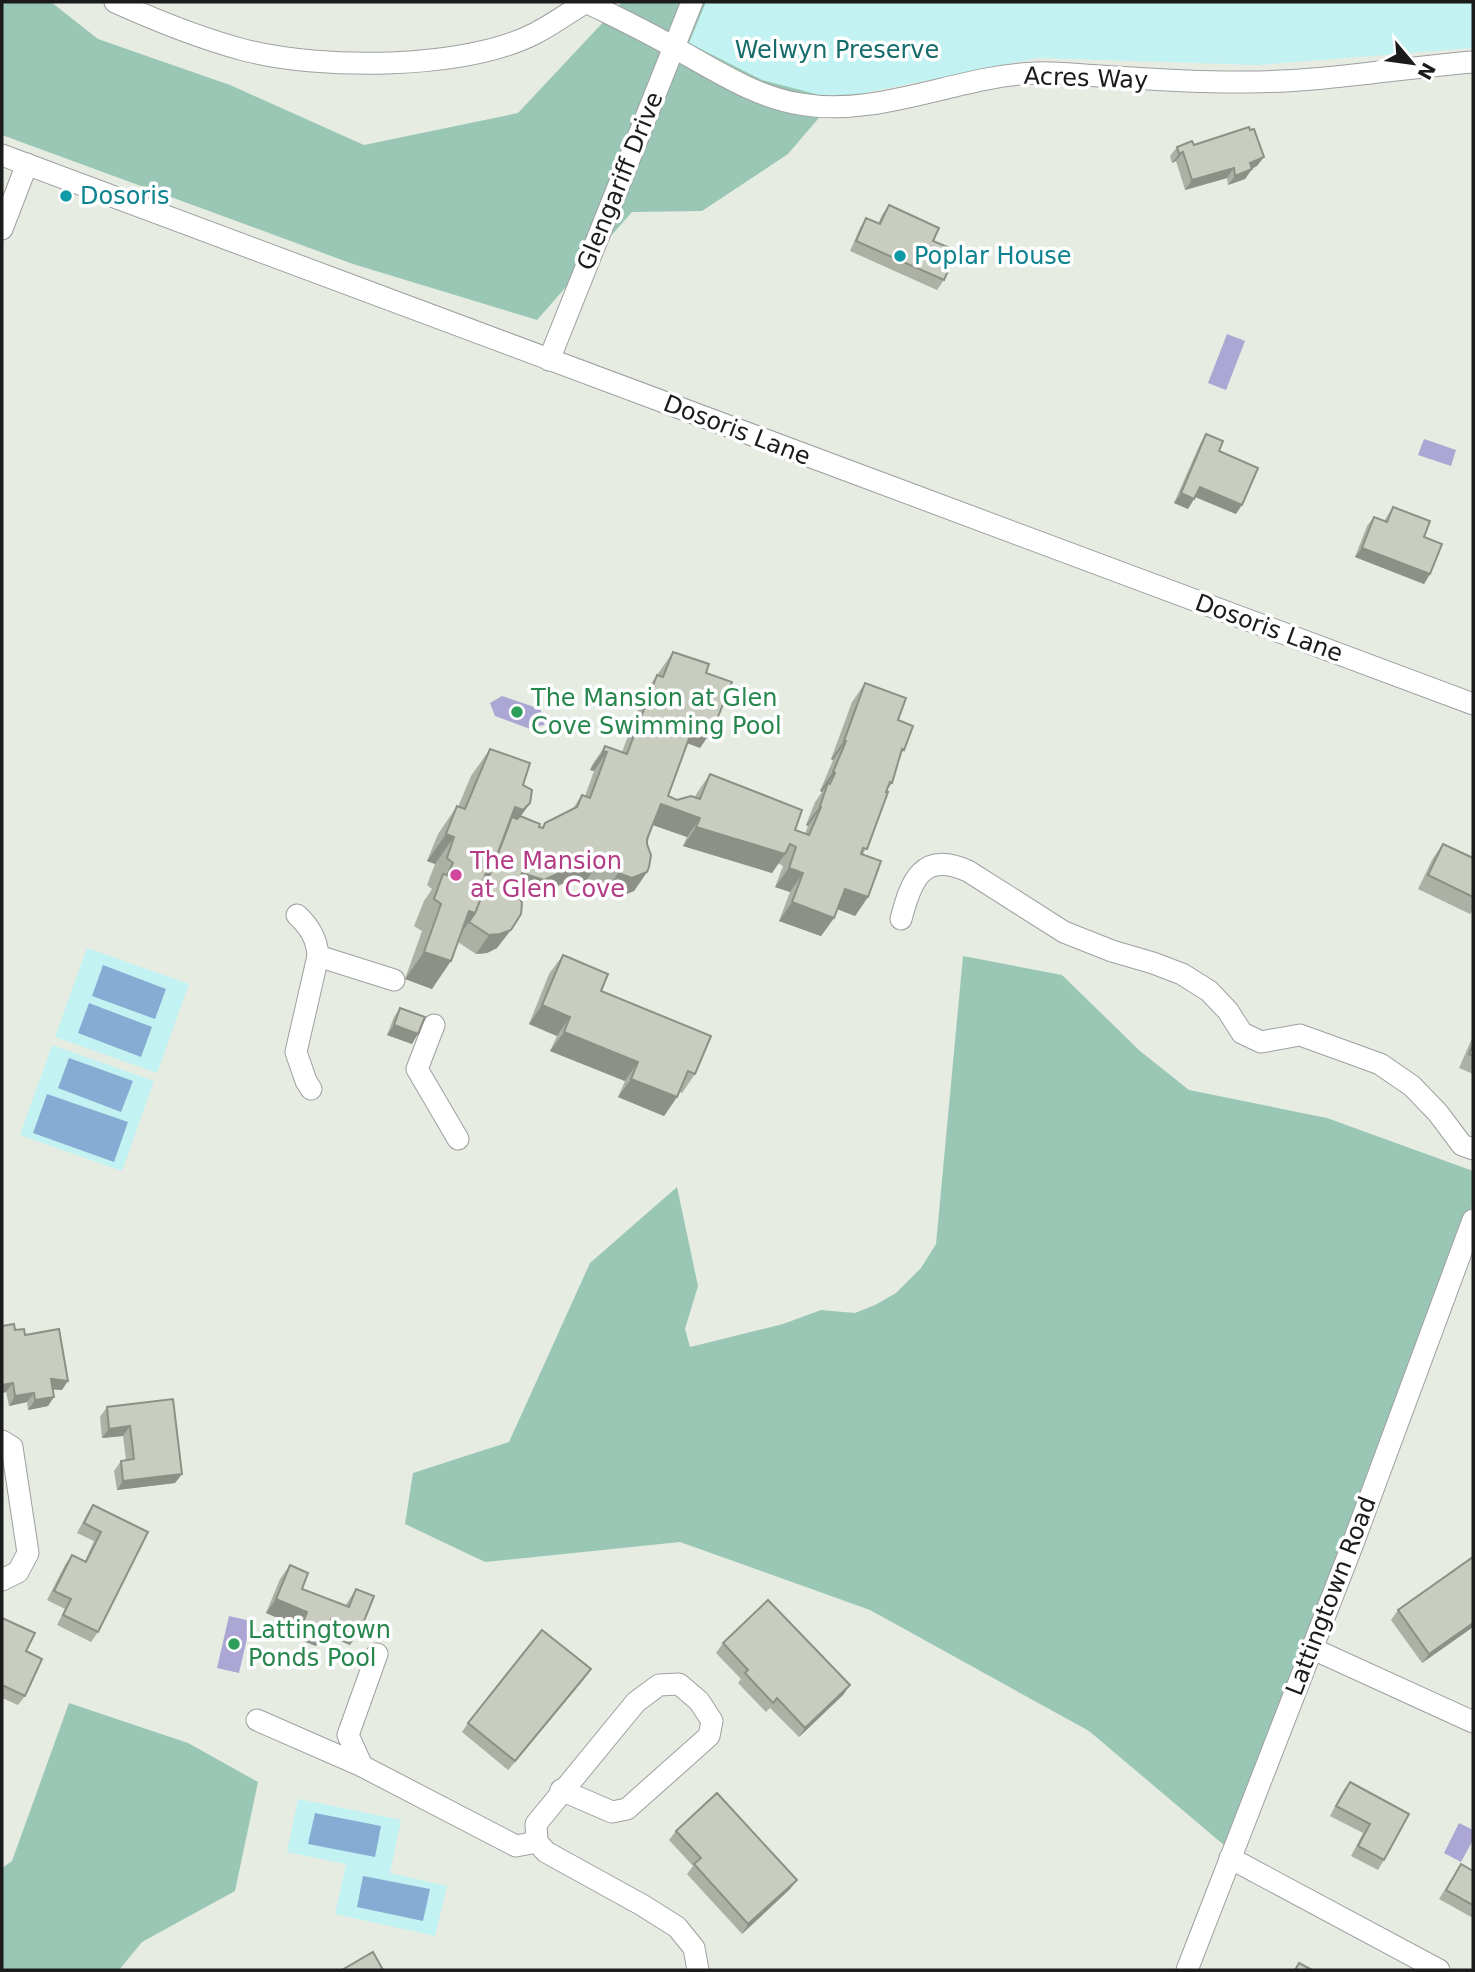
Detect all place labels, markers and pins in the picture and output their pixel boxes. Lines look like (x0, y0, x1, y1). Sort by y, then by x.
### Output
place label: Dosoris (80, 182, 169, 210)
marker: Dosoris (58, 188, 74, 204)
place label: Poplar House (914, 242, 1072, 270)
marker: Poplar House (892, 248, 908, 264)
place label: The Mansion at Glen Cove Swimming Pool (530, 684, 782, 740)
marker: The Mansion at Glen Cove Swimming Pool (509, 704, 525, 720)
place label: The Mansion at Glen Cove (469, 847, 625, 903)
marker: The Mansion at Glen Cove (448, 867, 464, 883)
place label: Lattingtown Ponds Pool (248, 1616, 391, 1672)
marker: Lattingtown Ponds Pool (226, 1636, 242, 1652)

